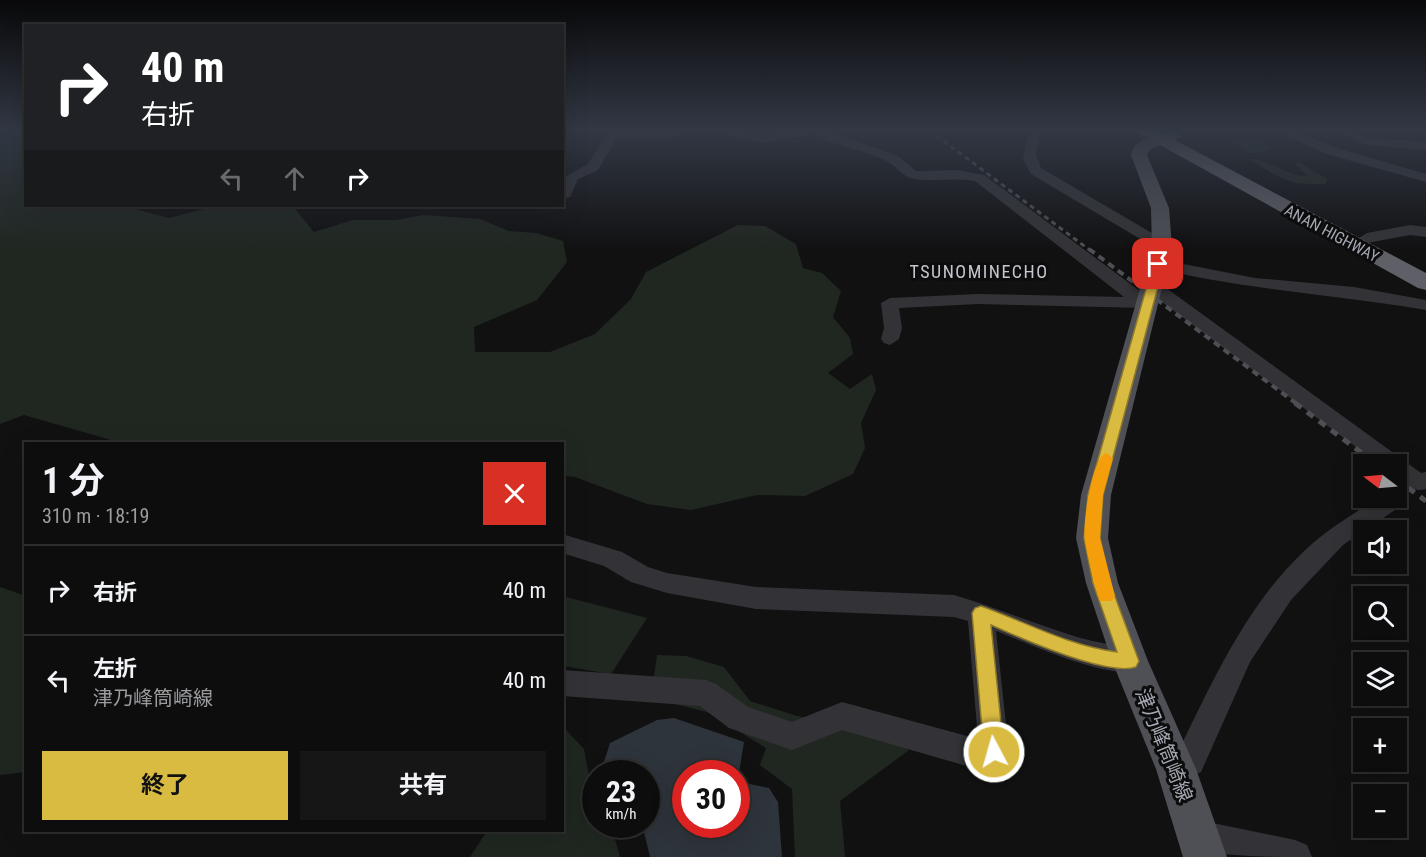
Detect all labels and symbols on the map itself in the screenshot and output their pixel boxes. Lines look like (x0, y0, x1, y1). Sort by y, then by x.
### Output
street label: ANAN HIGHWAY (1281, 201, 1383, 267)
pin (1132, 238, 1183, 289)
district label: TSUNOMINECHO (909, 261, 1049, 282)
north arrow (1353, 454, 1407, 508)
street label: 津乃峰筒崎線 (1130, 685, 1198, 805)
position arrow (962, 720, 1026, 784)
speed limit sign: 30 (672, 760, 750, 838)

